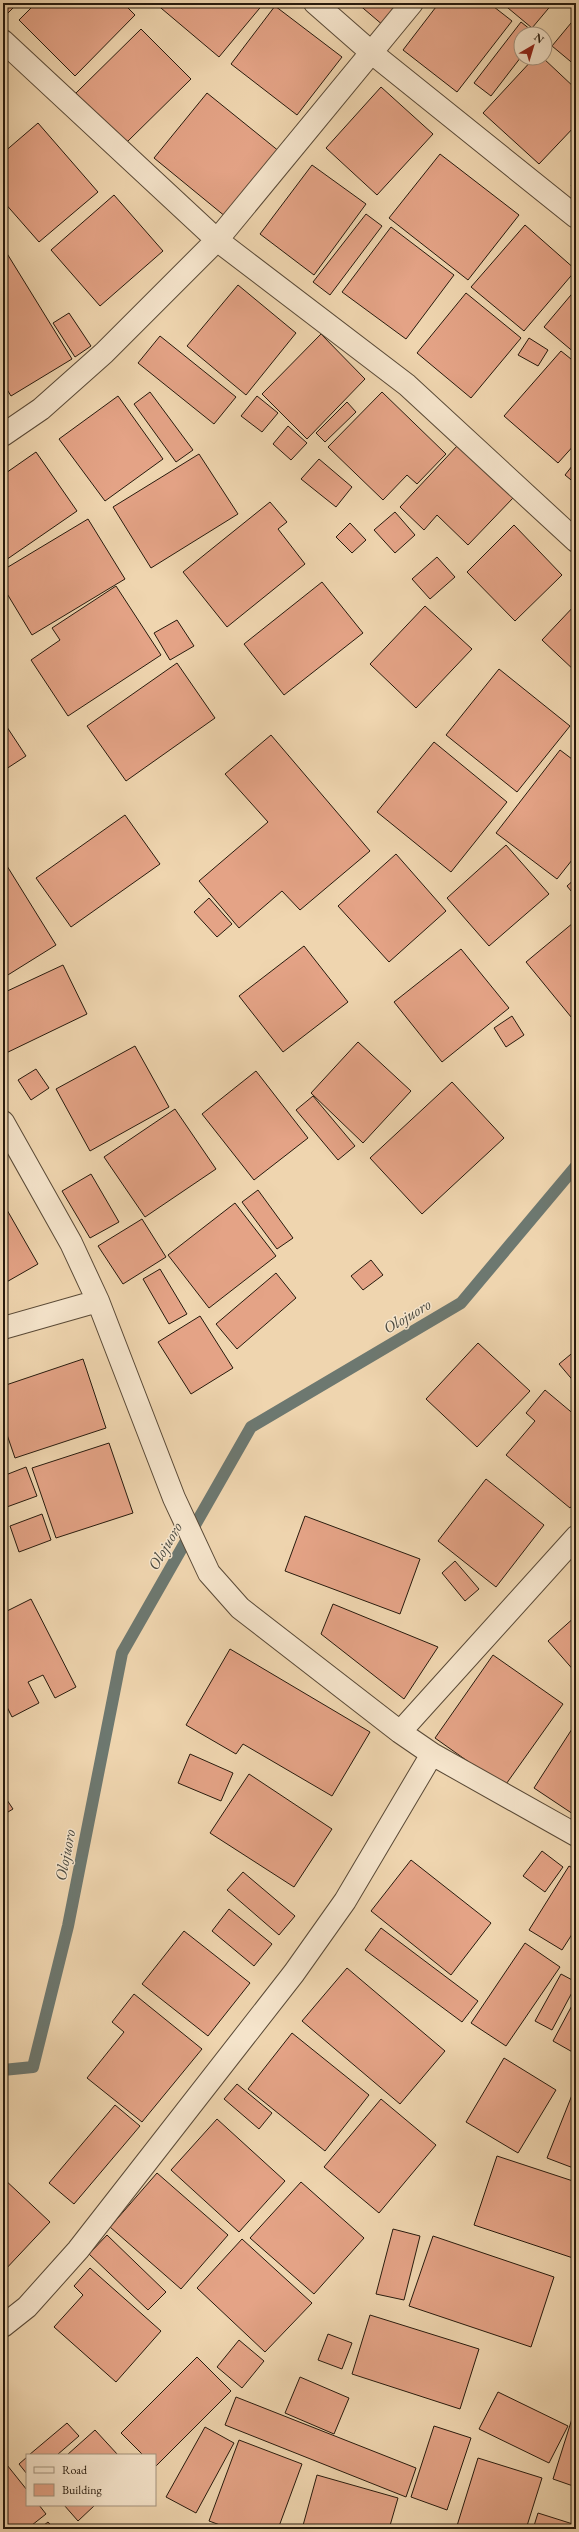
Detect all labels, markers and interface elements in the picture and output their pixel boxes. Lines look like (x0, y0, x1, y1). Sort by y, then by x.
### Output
north arrow (513, 26, 553, 66)
text: N (531, 30, 547, 46)
water label: Olojuoro (379, 1294, 435, 1338)
water label: Olojuoro (143, 1518, 187, 1574)
water label: Olojuoro (50, 1827, 80, 1883)
legend (26, 2454, 156, 2506)
text: Road (62, 2462, 88, 2478)
text: Building (62, 2482, 103, 2498)

